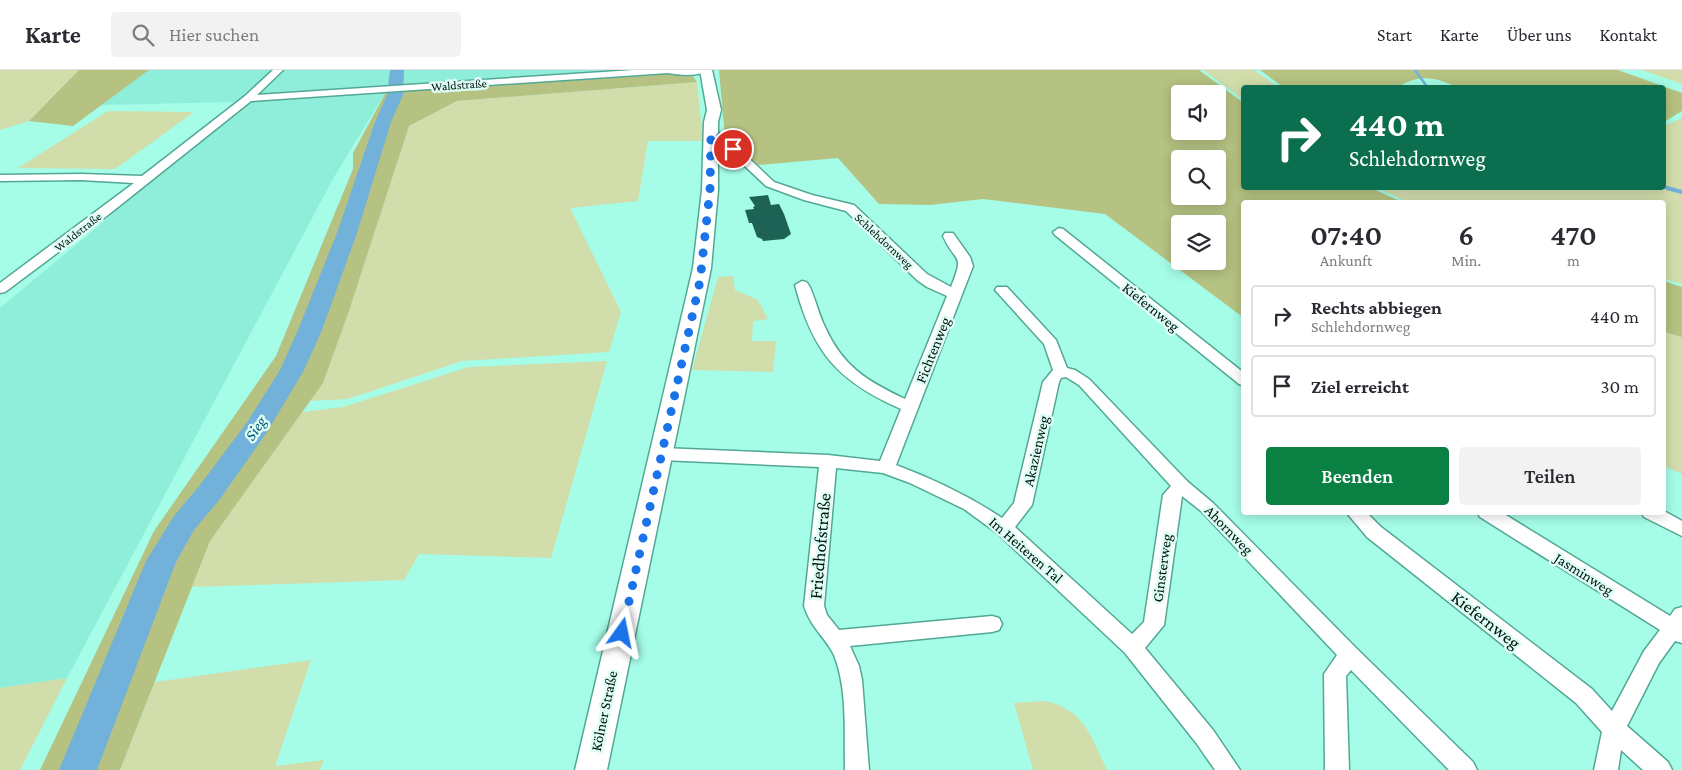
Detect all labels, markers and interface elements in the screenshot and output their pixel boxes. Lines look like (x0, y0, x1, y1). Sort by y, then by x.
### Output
search box (111, 12, 461, 57)
text: Karte (25, 21, 81, 48)
icon: search (129, 21, 157, 49)
text: Hier suchen (169, 24, 259, 45)
text: Start (1377, 25, 1412, 45)
text: Karte (1440, 25, 1479, 45)
text: Über uns (1507, 25, 1572, 45)
text: Kontakt (1600, 25, 1657, 45)
street label: Waldstraße (431, 76, 487, 94)
map controls (1171, 85, 1226, 270)
button: sound (1171, 85, 1226, 140)
icon: right (1266, 105, 1331, 170)
text: 440 m (1349, 105, 1444, 144)
pin (712, 128, 754, 170)
icon: arrive (719, 135, 747, 163)
text: Schlehdornweg (1349, 146, 1486, 171)
button: search (1171, 150, 1226, 205)
street label: Waldstraße (52, 209, 104, 255)
street label: Schlehdornweg (852, 210, 916, 272)
button: layers (1171, 215, 1226, 270)
text: 07:40 (1310, 218, 1382, 251)
text: 6 (1458, 218, 1474, 251)
text: 470 (1550, 218, 1597, 251)
text: Ankunft (1320, 252, 1372, 269)
text: Min. (1451, 252, 1481, 269)
text: m (1567, 252, 1580, 269)
street label: Kiefernweg (1119, 279, 1183, 335)
text: Rechts abbiegen (1311, 297, 1442, 318)
icon: right (1268, 302, 1296, 330)
text: 440 m (1590, 306, 1639, 327)
street label: Fichtenweg (913, 315, 954, 386)
text: Schlehdornweg (1311, 318, 1410, 335)
icon: arrive (1268, 372, 1296, 400)
text: Ziel erreicht (1311, 376, 1409, 397)
text: 30 m (1600, 376, 1639, 397)
water label: Sieg (241, 412, 271, 444)
street label: Akazienweg (1020, 414, 1053, 488)
button: Beenden (1266, 447, 1449, 505)
button: Teilen (1459, 447, 1641, 505)
street label: Friedhofstraße (805, 492, 835, 600)
street label: Ahornweg (1201, 502, 1256, 559)
street label: Im Heiteren Tal (986, 514, 1066, 586)
street label: Ginsterweg (1149, 533, 1176, 603)
street label: Jasminweg (1550, 549, 1616, 599)
street label: Kiefernweg (1448, 587, 1525, 653)
position arrow (595, 606, 647, 658)
street label: Kölner Straße (588, 669, 620, 753)

